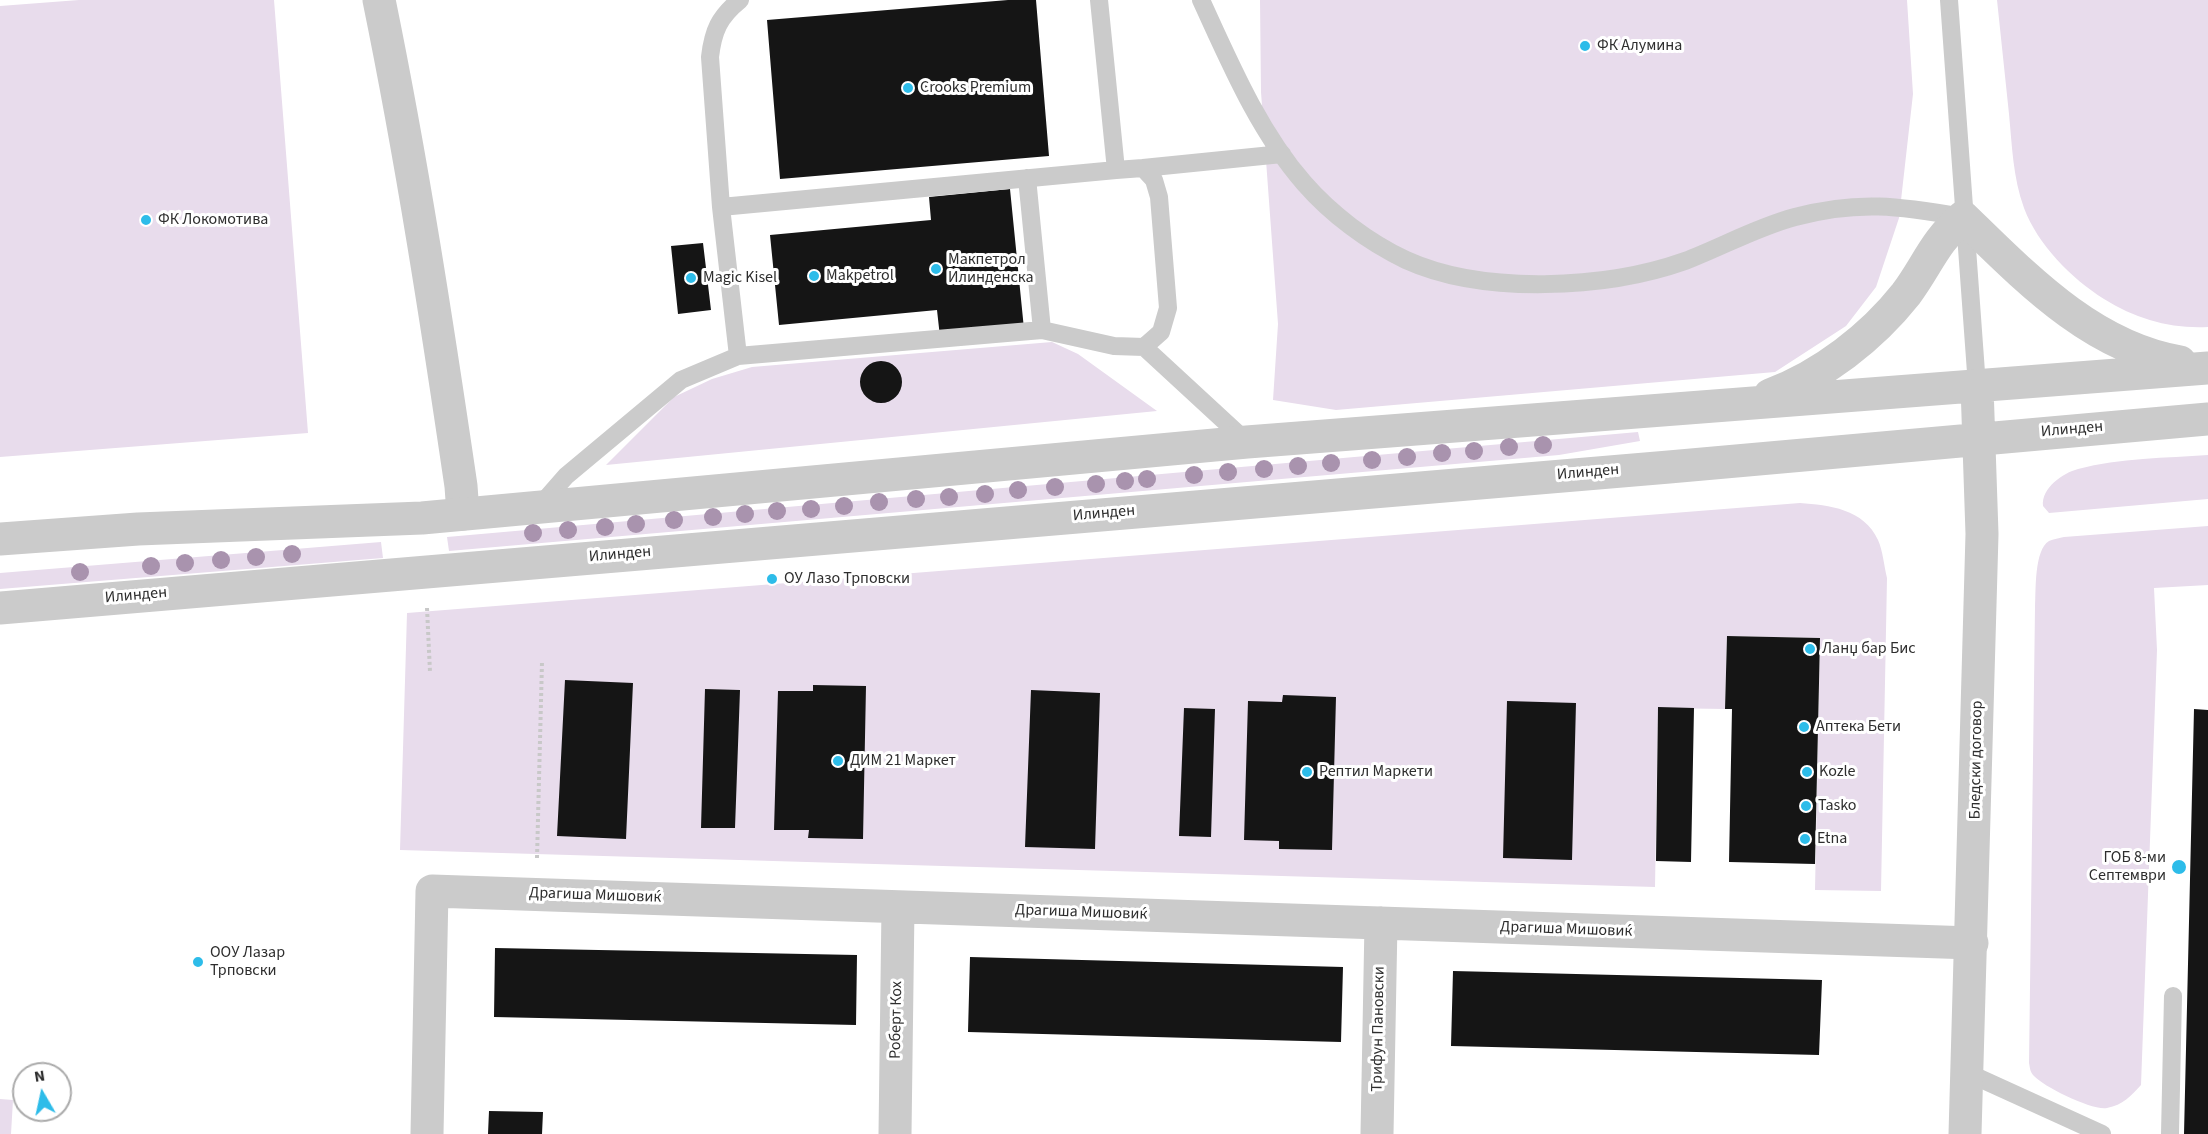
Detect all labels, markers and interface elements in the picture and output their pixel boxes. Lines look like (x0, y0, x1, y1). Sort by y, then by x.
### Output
place label: ФК Алумина (1597, 36, 1682, 56)
marker: ФК Алумина (1578, 39, 1592, 53)
place label: Crooks Premium (920, 78, 1031, 98)
marker: Crooks Premium (901, 81, 915, 95)
place label: ФК Локомотива (158, 210, 268, 230)
marker: ФК Локомотива (139, 213, 153, 227)
place label: Макпетрол Илинденска (948, 250, 1034, 288)
marker: Макпетрол Илинденска (929, 262, 943, 276)
place label: Makpetrol (826, 266, 894, 286)
place label: Magic Kisel (703, 268, 777, 288)
marker: Makpetrol (807, 269, 821, 283)
marker: Magic Kisel (684, 271, 698, 285)
street label: Илинден (2040, 418, 2104, 442)
street label: Илинден (1556, 461, 1620, 485)
street label: Илинден (1072, 502, 1136, 526)
street label: Илинден (588, 543, 652, 567)
place label: ОУ Лазо Трповски (784, 569, 910, 589)
marker: ОУ Лазо Трповски (765, 572, 779, 586)
street label: Илинден (104, 584, 168, 608)
place label: Ланџ бар Бис (1822, 639, 1916, 659)
marker: Ланџ бар Бис (1803, 642, 1817, 656)
street label: Бледски договор (1966, 700, 1988, 820)
place label: Аптека Бети (1816, 717, 1901, 737)
marker: Аптека Бети (1797, 720, 1811, 734)
place label: ДИМ 21 Маркет (850, 751, 956, 771)
marker: ДИМ 21 Маркет (831, 754, 845, 768)
place label: Рептил Маркети (1319, 762, 1433, 782)
place label: Kozle (1819, 762, 1856, 782)
marker: Рептил Маркети (1300, 765, 1314, 779)
marker: Kozle (1800, 765, 1814, 779)
place label: Tasko (1818, 796, 1856, 816)
marker: Tasko (1799, 799, 1813, 813)
place label: Etna (1817, 829, 1847, 849)
marker: Etna (1798, 832, 1812, 846)
place label: ГОБ 8-ми Септември (2089, 848, 2166, 886)
marker: ГОБ 8-ми Септември (2170, 858, 2188, 876)
street label: Драгиша Мишовиќ (528, 884, 662, 908)
street label: Драгиша Мишовиќ (1014, 901, 1148, 925)
street label: Драгиша Мишовиќ (1499, 918, 1633, 942)
place label: ООУ Лазар Трповски (210, 943, 285, 981)
marker: ООУ Лазар Трповски (191, 955, 205, 969)
street label: Трифун Пановски (1368, 966, 1390, 1092)
street label: Роберт Кох (887, 981, 907, 1059)
north arrow (12, 1062, 72, 1122)
text: N (33, 1065, 46, 1088)

